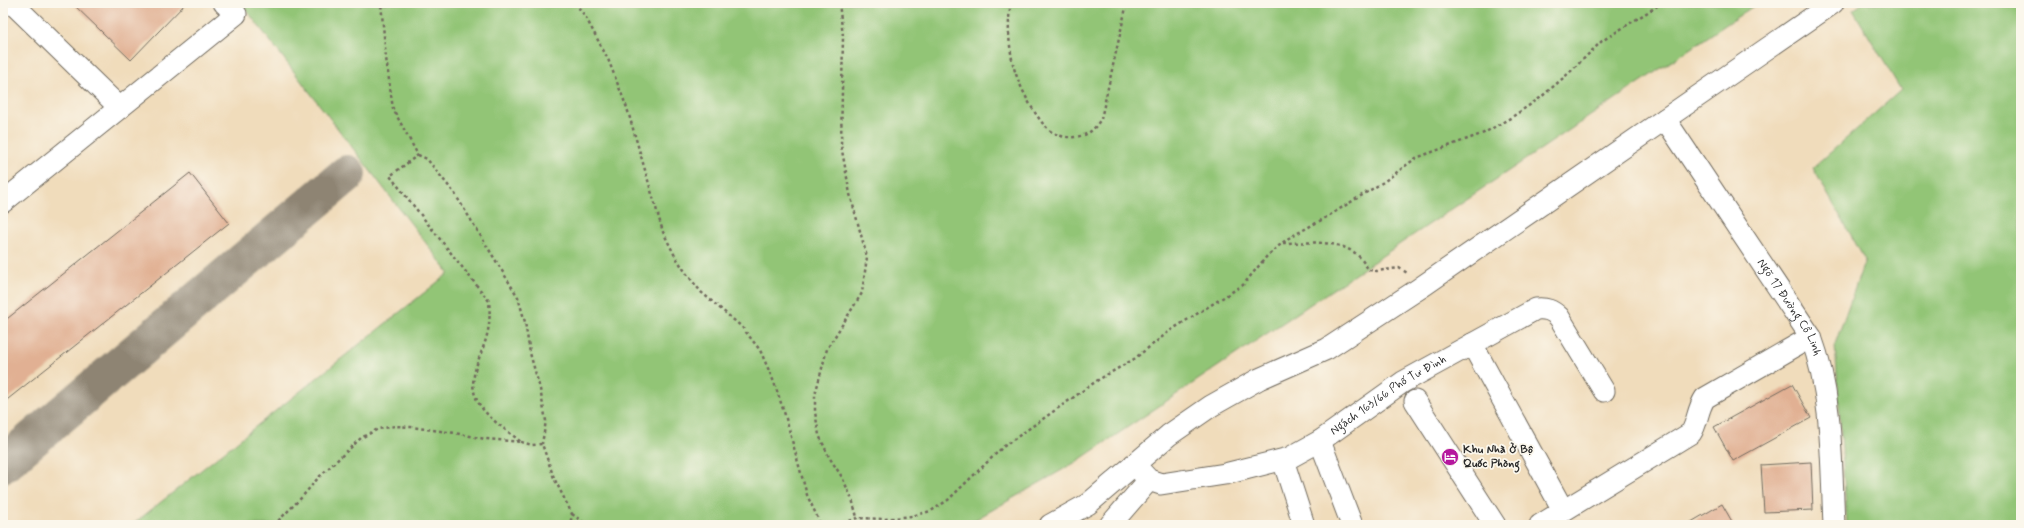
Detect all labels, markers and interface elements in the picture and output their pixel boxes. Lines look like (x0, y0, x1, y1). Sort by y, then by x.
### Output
street label: Ngõ 17 Đường Cổ Linh (1753, 256, 1825, 358)
street label: Ngách 163/66 Phố Tư Đình (1327, 352, 1449, 439)
place label: Khu Nhà Ở Bộ Quốc Phòng (1463, 442, 1534, 473)
hotel icon: Khu Nhà Ở Bộ Quốc Phòng (1440, 447, 1460, 467)

